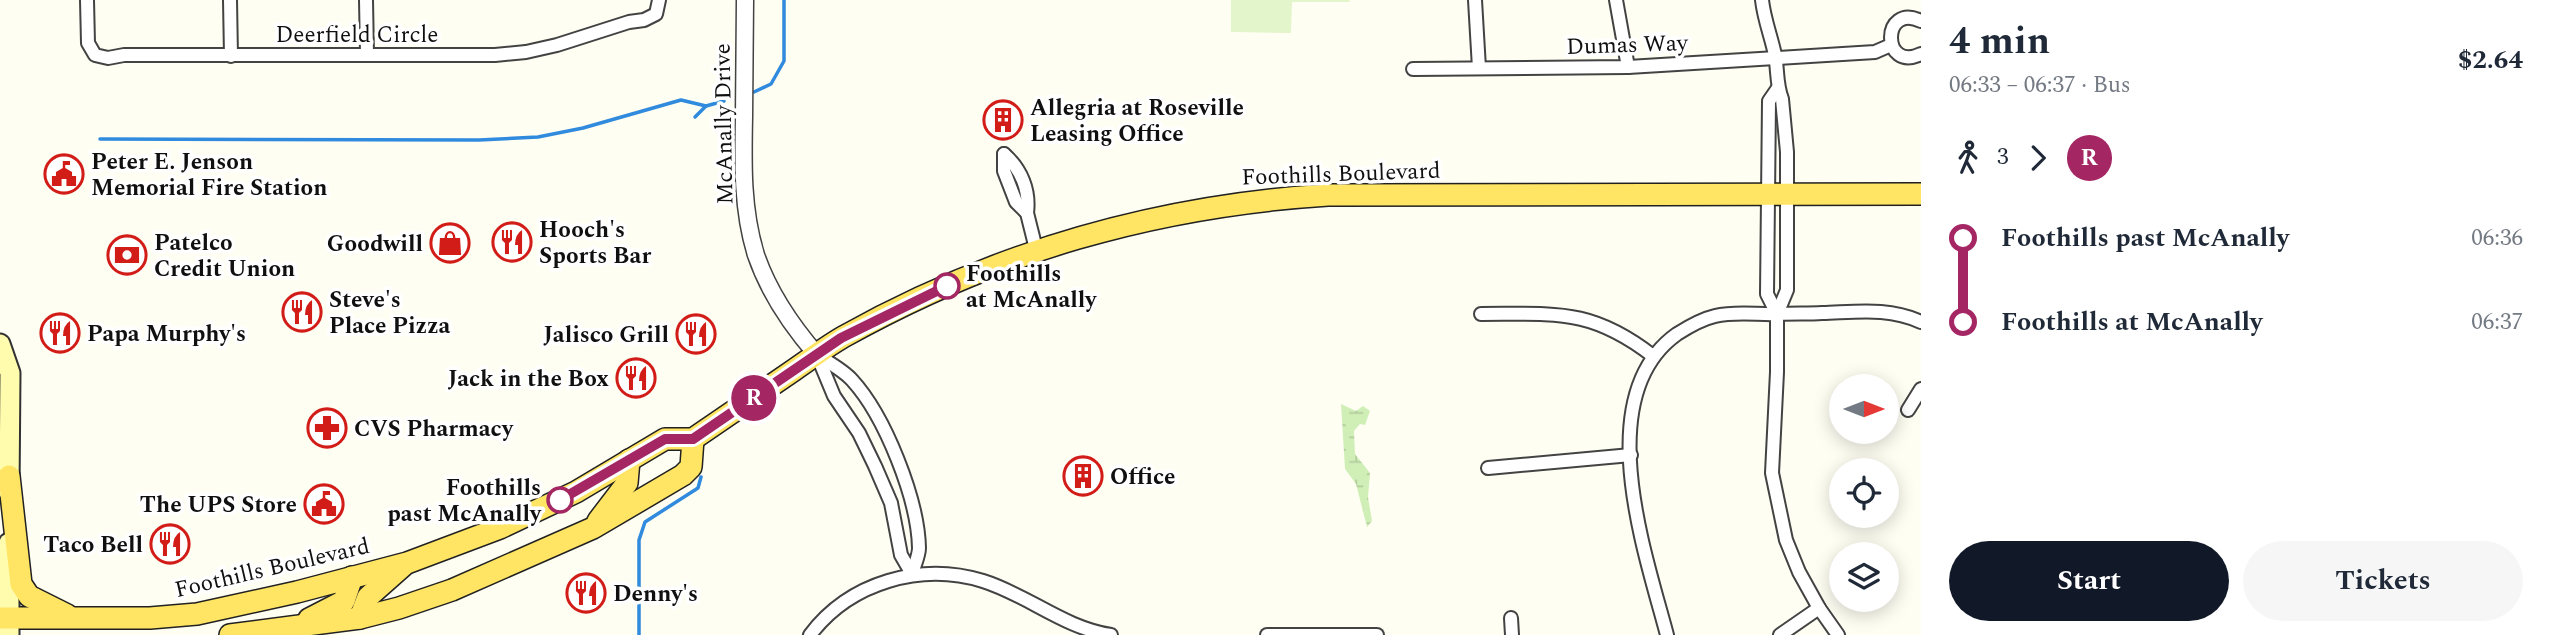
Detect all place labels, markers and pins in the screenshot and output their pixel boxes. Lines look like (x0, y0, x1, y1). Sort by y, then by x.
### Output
place label: Allegria at Roseville Leasing Office (1030, 91, 1244, 152)
building icon: Allegria at Roseville Leasing Office (982, 99, 1024, 141)
place label: Peter E. Jenson Memorial Fire Station (91, 145, 327, 206)
public building icon: Peter E. Jenson Memorial Fire Station (43, 153, 85, 195)
place label: Hooch's Sports Bar (539, 213, 651, 274)
restaurant icon: Hooch's Sports Bar (491, 221, 533, 263)
shop icon: Goodwill (429, 222, 471, 264)
place label: Patelco Credit Union (154, 226, 295, 287)
place label: Goodwill (327, 227, 423, 262)
bank icon: Patelco Credit Union (106, 234, 148, 276)
place label: Foothills at McAnally (966, 257, 1097, 318)
marker: Foothills at McAnally (934, 273, 960, 299)
place label: Steve's Place Pizza (329, 283, 451, 344)
restaurant icon: Steve's Place Pizza (281, 291, 323, 333)
restaurant icon: Papa Murphy's (39, 312, 81, 354)
restaurant icon: Jalisco Grill (675, 313, 717, 355)
place label: Papa Murphy's (87, 317, 246, 352)
place label: Jalisco Grill (543, 318, 669, 353)
restaurant icon: Jack in the Box (615, 357, 657, 399)
place label: Jack in the Box (448, 362, 609, 397)
pharmacy icon: CVS Pharmacy (306, 407, 348, 449)
place label: CVS Pharmacy (354, 412, 514, 447)
building icon: Office (1062, 455, 1104, 497)
place label: Office (1110, 460, 1175, 495)
place label: Foothills past McAnally (387, 471, 542, 532)
public building icon: The UPS Store (303, 483, 345, 525)
marker: Foothills past McAnally (547, 487, 573, 513)
place label: The UPS Store (140, 488, 297, 523)
restaurant icon: Taco Bell (149, 523, 191, 565)
place label: Taco Bell (43, 528, 143, 563)
restaurant icon: Denny's (565, 572, 607, 614)
place label: Denny's (613, 577, 698, 612)

